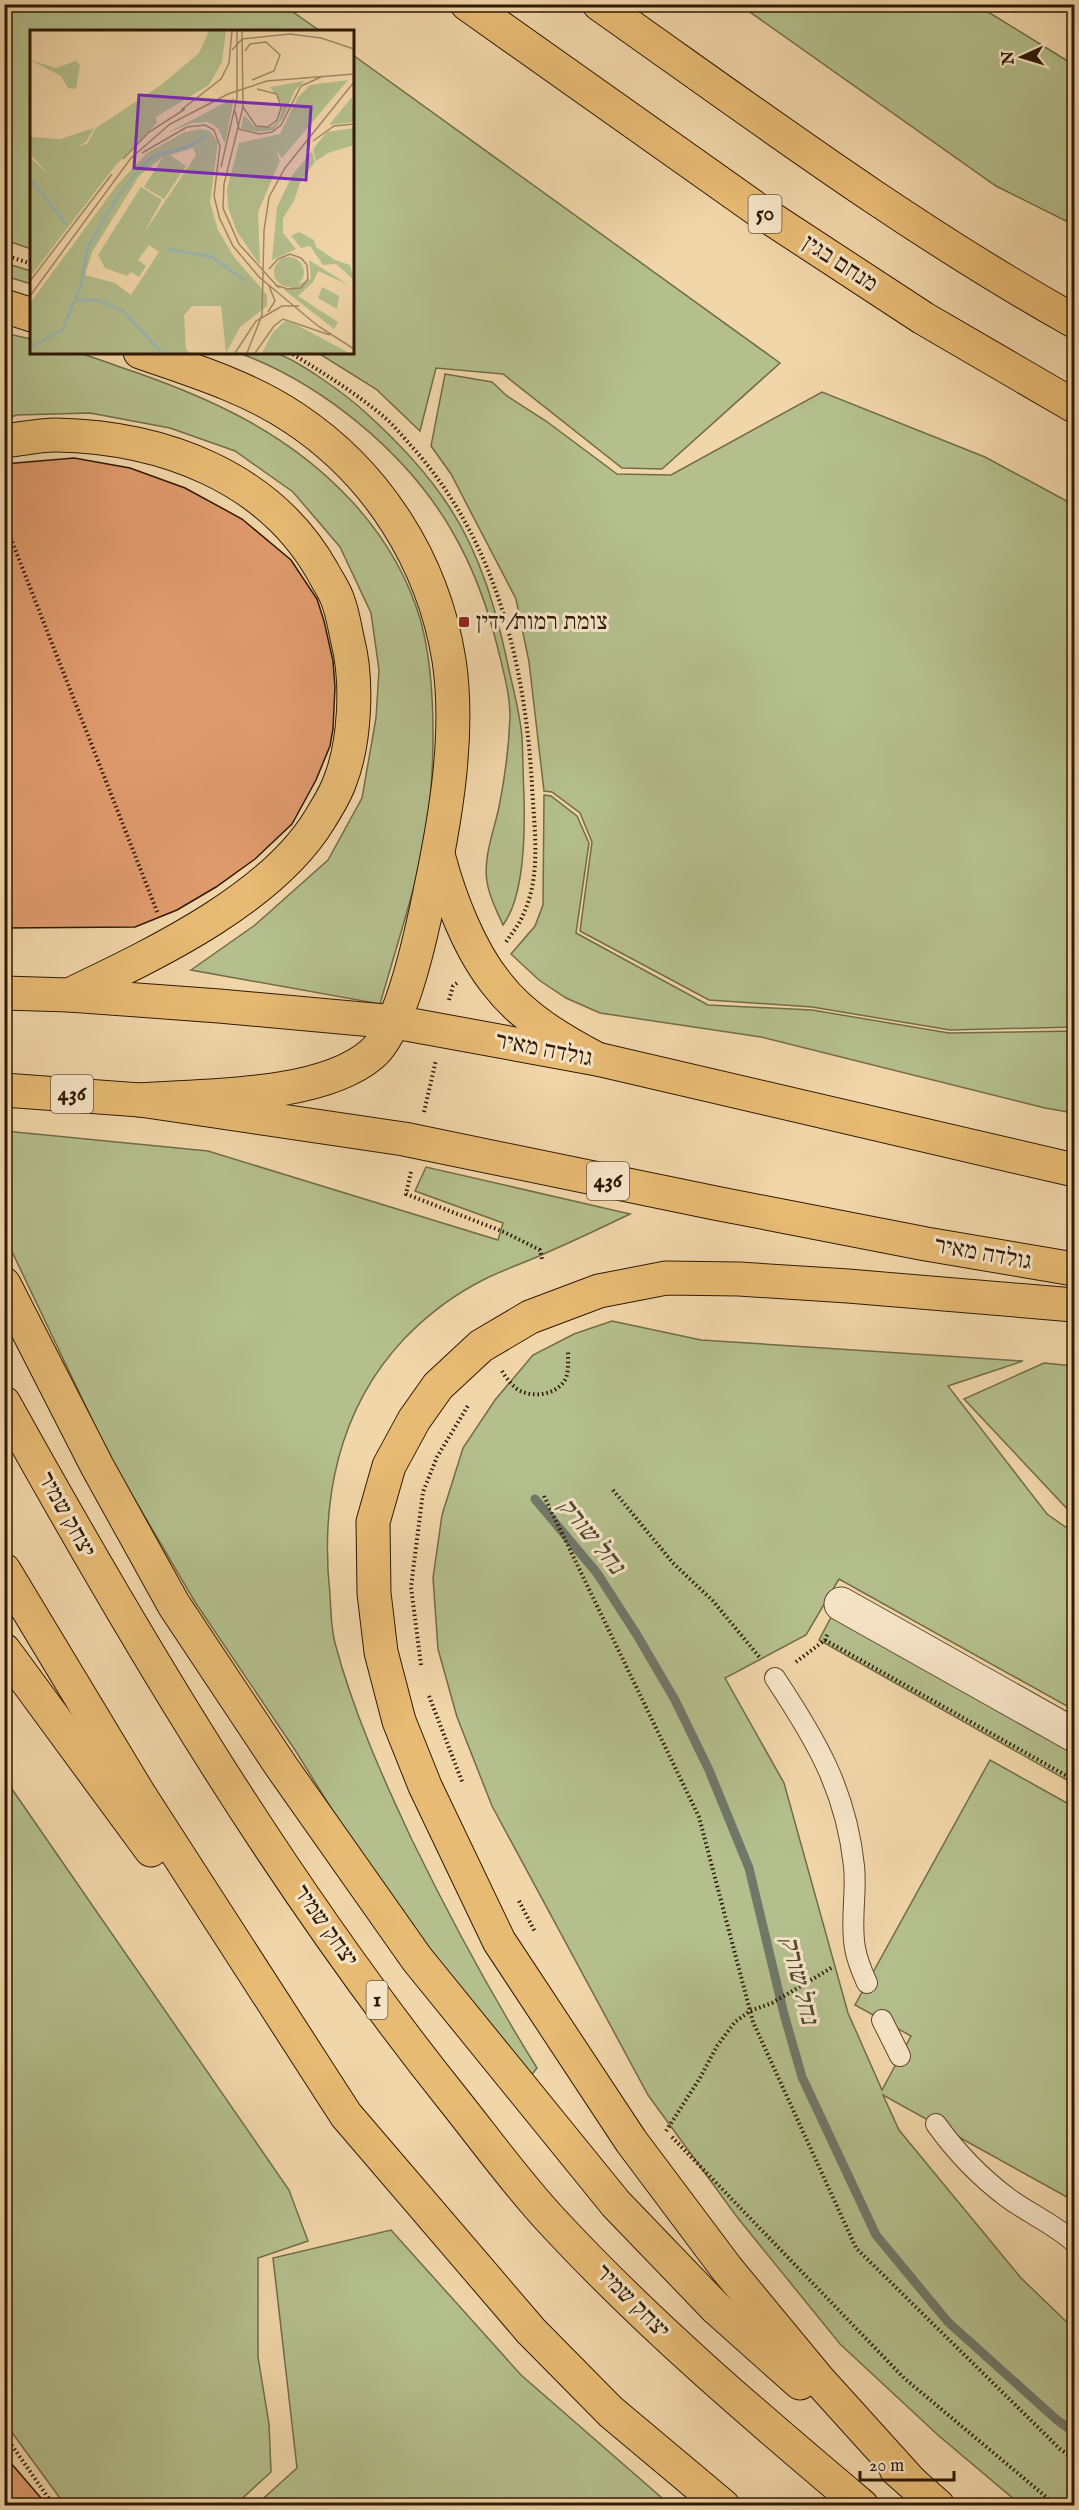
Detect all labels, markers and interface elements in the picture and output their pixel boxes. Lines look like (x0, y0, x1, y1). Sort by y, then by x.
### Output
north arrow (992, 27, 1052, 87)
inset map (30, 30, 354, 354)
text: N (999, 50, 1020, 67)
road number: 50 (748, 195, 782, 233)
street label: מנחם בגין (796, 228, 884, 300)
place label: צומת רמות/ידין (476, 607, 608, 638)
marker: צומת רמות/ידין (457, 615, 471, 629)
street label: גולדה מאיר (493, 1025, 595, 1075)
road number: 436 (51, 1075, 93, 1113)
road number: 436 (587, 1162, 629, 1200)
street label: גולדה מאיר (932, 1230, 1034, 1278)
street label: יצחק שמיר (30, 1467, 102, 1563)
water label: נחל שורק (550, 1491, 633, 1583)
street label: יצחק שמיר (286, 1879, 364, 1973)
water label: נחל שורק (772, 1933, 826, 2030)
road number: 1 (366, 1981, 388, 2019)
street label: יצחק שמיר (588, 2258, 676, 2346)
scale bar (860, 2444, 954, 2482)
text: 20 m (869, 2455, 904, 2478)

